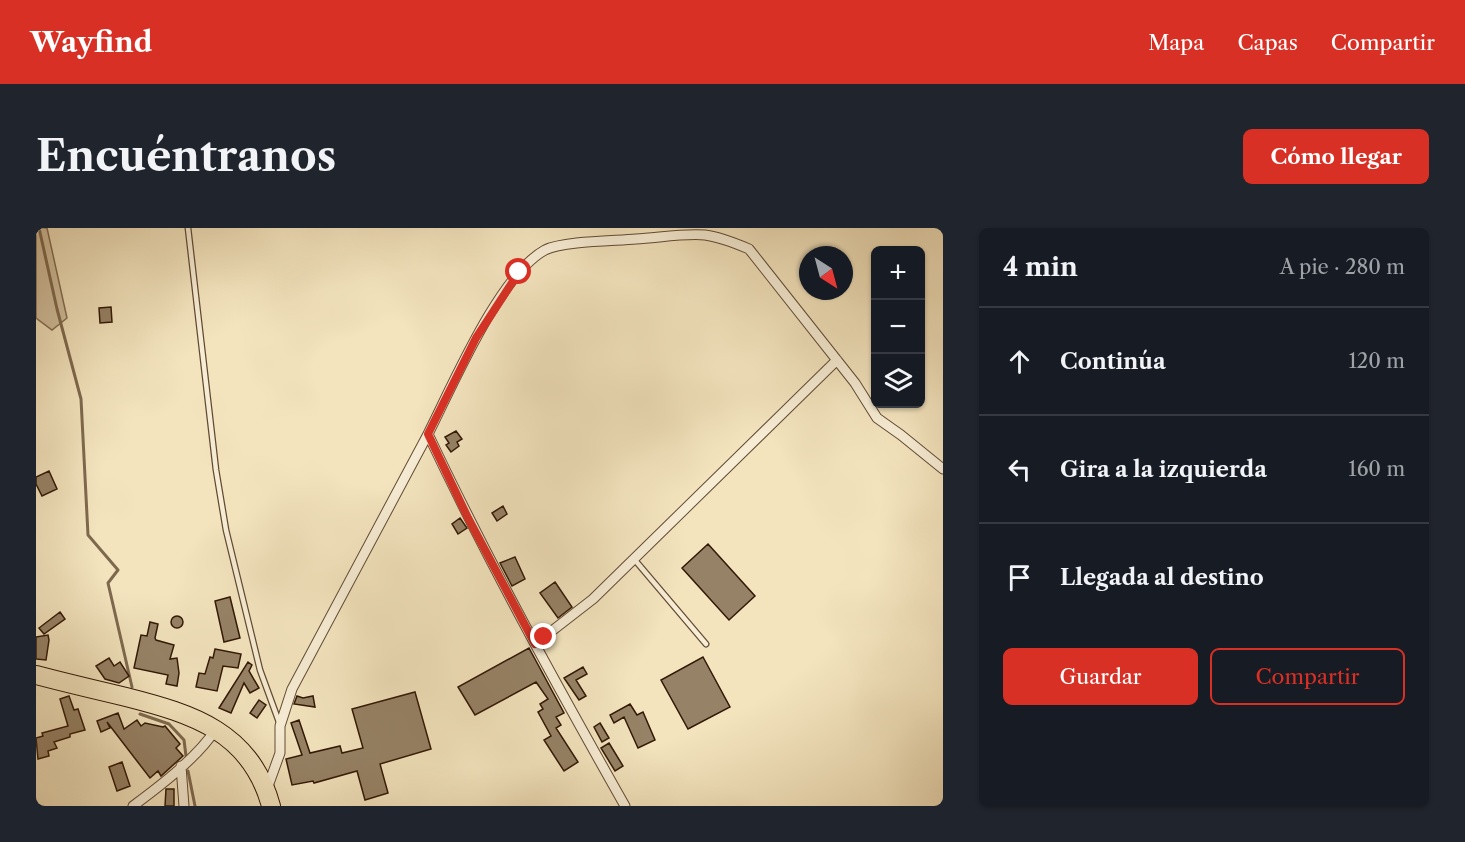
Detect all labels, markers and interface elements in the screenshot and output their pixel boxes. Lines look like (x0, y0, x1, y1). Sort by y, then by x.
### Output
text: Wayfind (30, 25, 152, 59)
text: Mapa (1148, 30, 1204, 55)
text: Capas (1237, 30, 1298, 55)
text: Compartir (1331, 30, 1435, 55)
button: Cómo llegar (1243, 129, 1429, 184)
text: Encuéntranos (36, 130, 336, 182)
north arrow (799, 246, 853, 300)
map controls (871, 246, 925, 408)
button: + (871, 246, 925, 300)
text: 4 min (1003, 251, 1078, 283)
text: A pie · 280 m (1280, 255, 1405, 279)
route start (505, 258, 531, 284)
button: − (871, 300, 925, 354)
icon: ahead (1003, 345, 1036, 378)
text: Continúa (1060, 348, 1166, 375)
text: 120 m (1348, 349, 1405, 373)
button: layers (871, 354, 925, 408)
icon: left (1003, 453, 1036, 486)
text: Gira a la izquierda (1060, 456, 1267, 483)
text: 160 m (1348, 457, 1405, 481)
icon: arrive (1003, 561, 1036, 594)
text: Llegada al destino (1060, 564, 1264, 591)
route end (530, 623, 556, 649)
button: Guardar (1003, 648, 1198, 705)
button: Compartir (1210, 648, 1405, 705)

